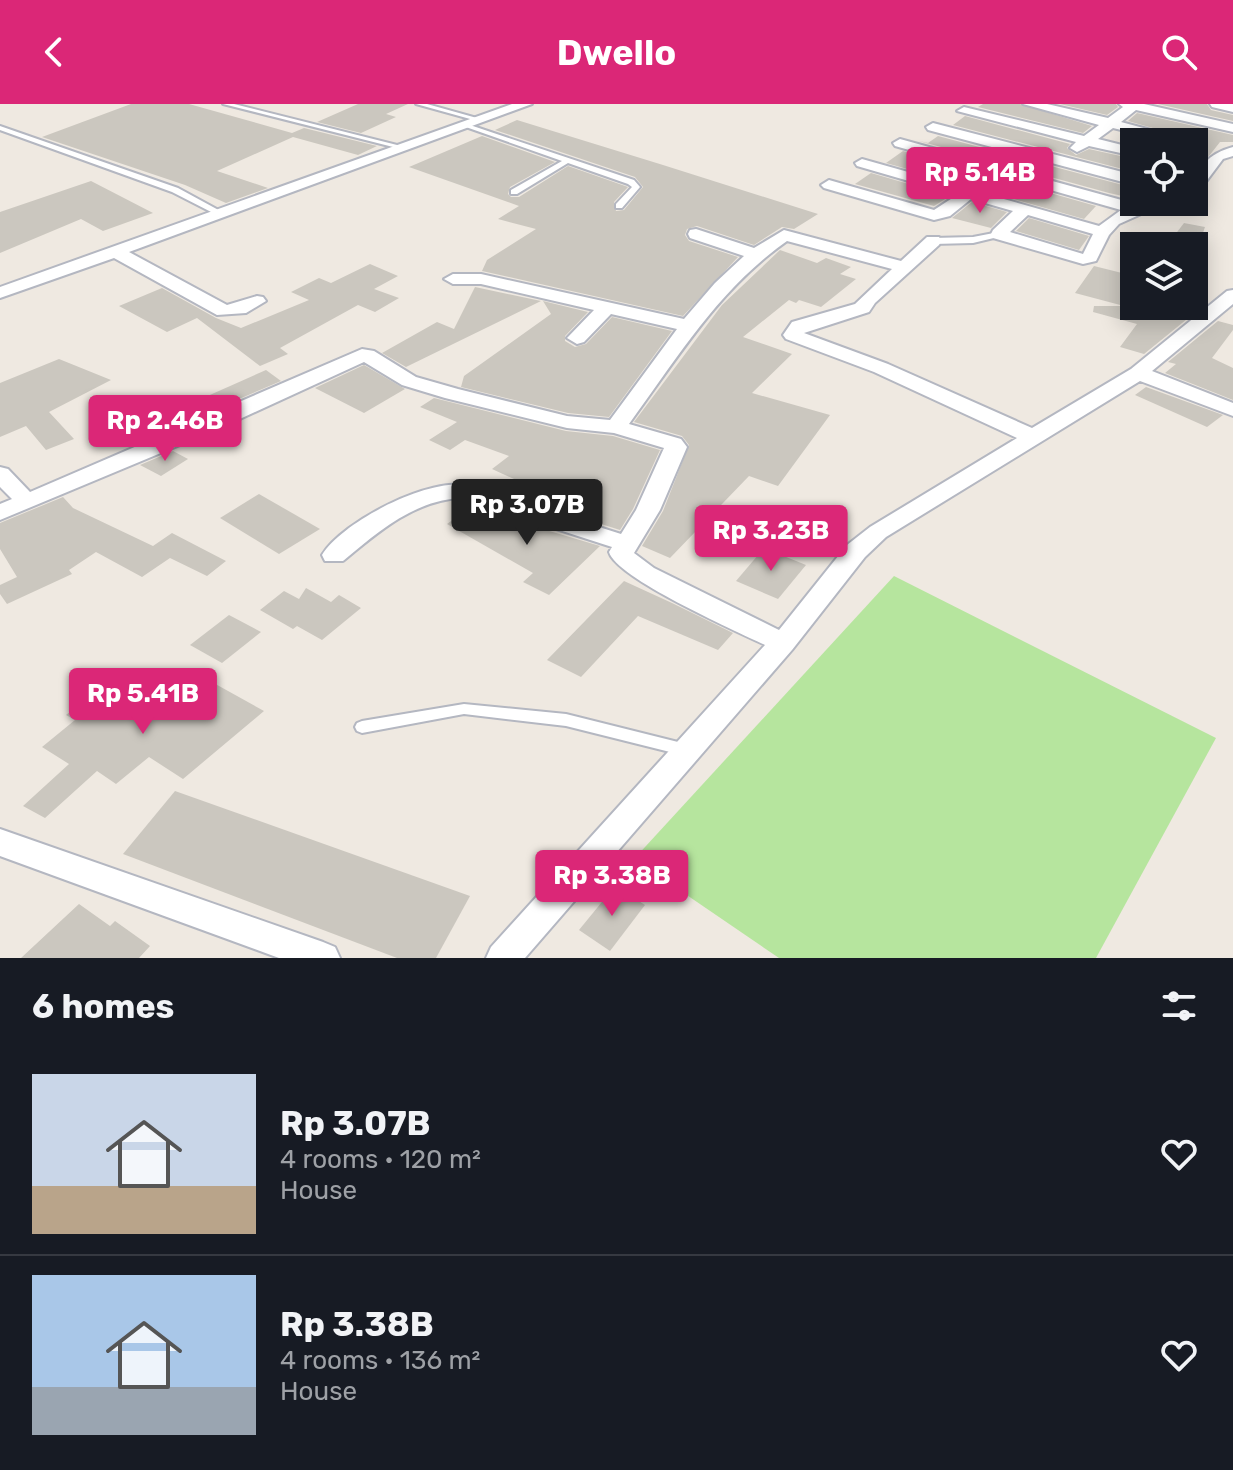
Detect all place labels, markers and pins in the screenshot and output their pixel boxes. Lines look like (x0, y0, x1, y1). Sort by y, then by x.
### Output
pin: Rp 5.14B (897, 147, 1063, 215)
pin: Rp 2.46B (82, 395, 248, 463)
pin: Rp 3.07B (444, 479, 610, 547)
pin: Rp 3.23B (688, 505, 854, 573)
pin: Rp 5.41B (60, 668, 226, 736)
pin: Rp 3.38B (529, 850, 695, 918)

